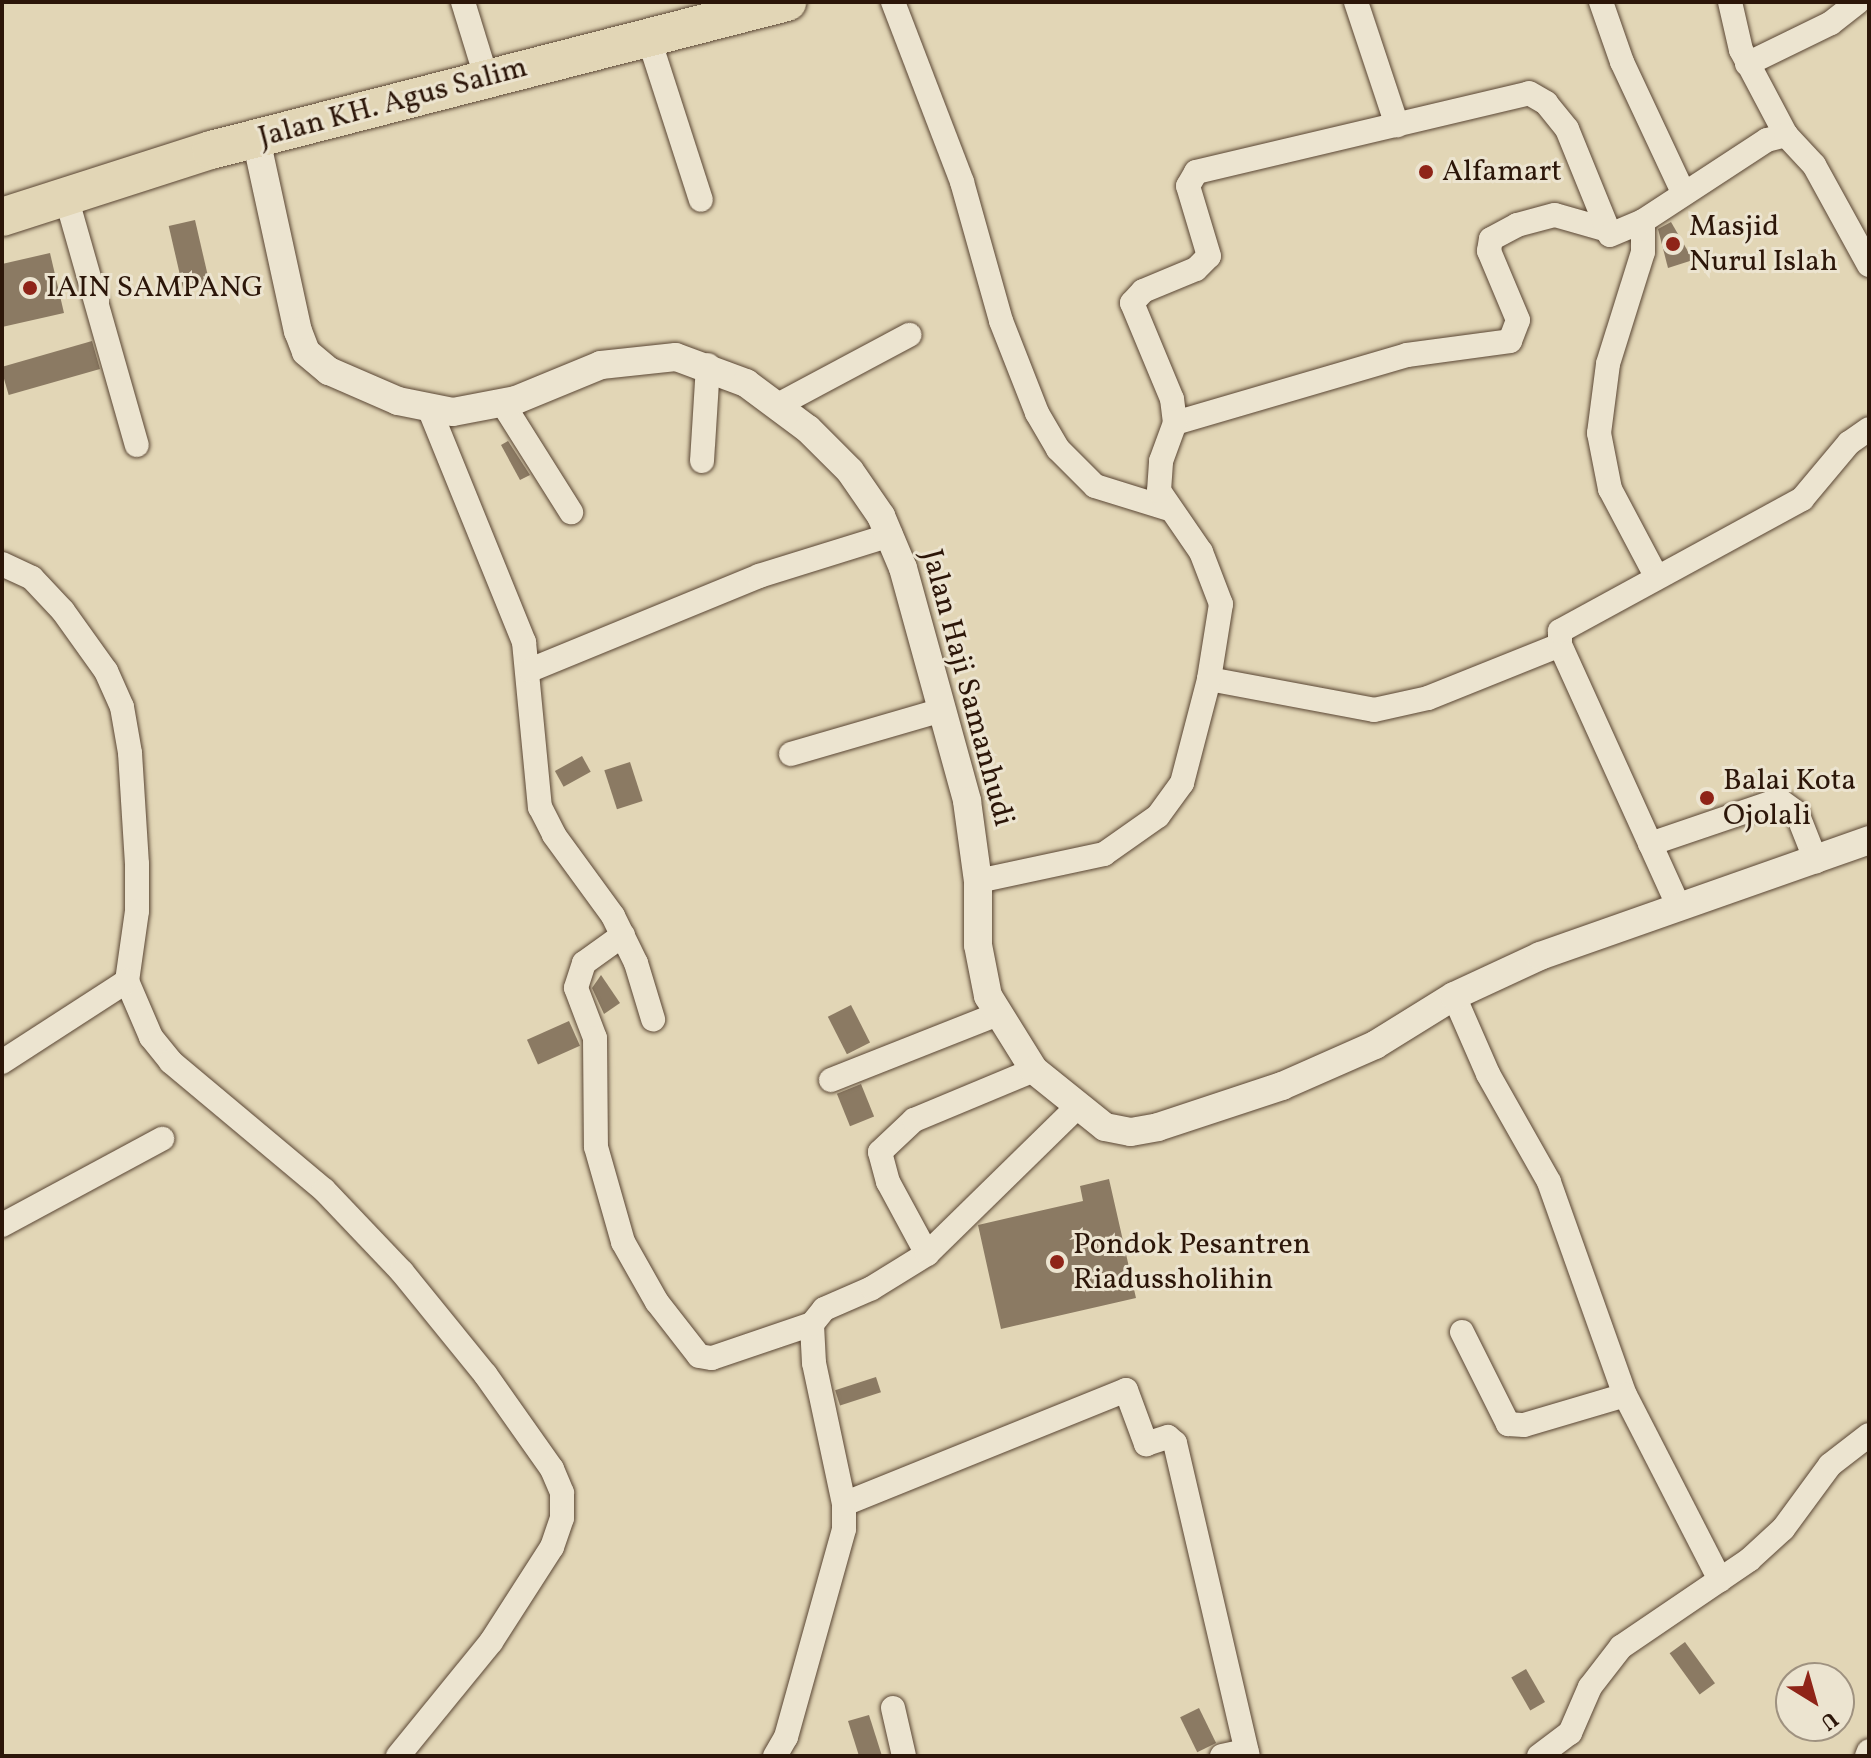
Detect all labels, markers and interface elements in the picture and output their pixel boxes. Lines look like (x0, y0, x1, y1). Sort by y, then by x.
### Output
street label: Jalan KH. Agus Salim (255, 50, 531, 156)
place label: Alfamart (1442, 154, 1562, 190)
marker: Alfamart (1417, 163, 1435, 181)
place label: Masjid Nurul Islah (1689, 209, 1838, 280)
marker: Masjid Nurul Islah (1664, 235, 1682, 253)
place label: IAIN SAMPANG (46, 270, 263, 306)
marker: IAIN SAMPANG (21, 279, 39, 297)
street label: Jalan Haji Samanhudi (913, 546, 1021, 830)
place label: Balai Kota Ojolali (1723, 763, 1856, 834)
marker: Balai Kota Ojolali (1698, 789, 1716, 807)
place label: Pondok Pesantren Riadussholihin (1073, 1227, 1311, 1298)
marker: Pondok Pesantren Riadussholihin (1048, 1253, 1066, 1271)
north arrow (1775, 1662, 1855, 1742)
text: U (1813, 1703, 1844, 1737)

